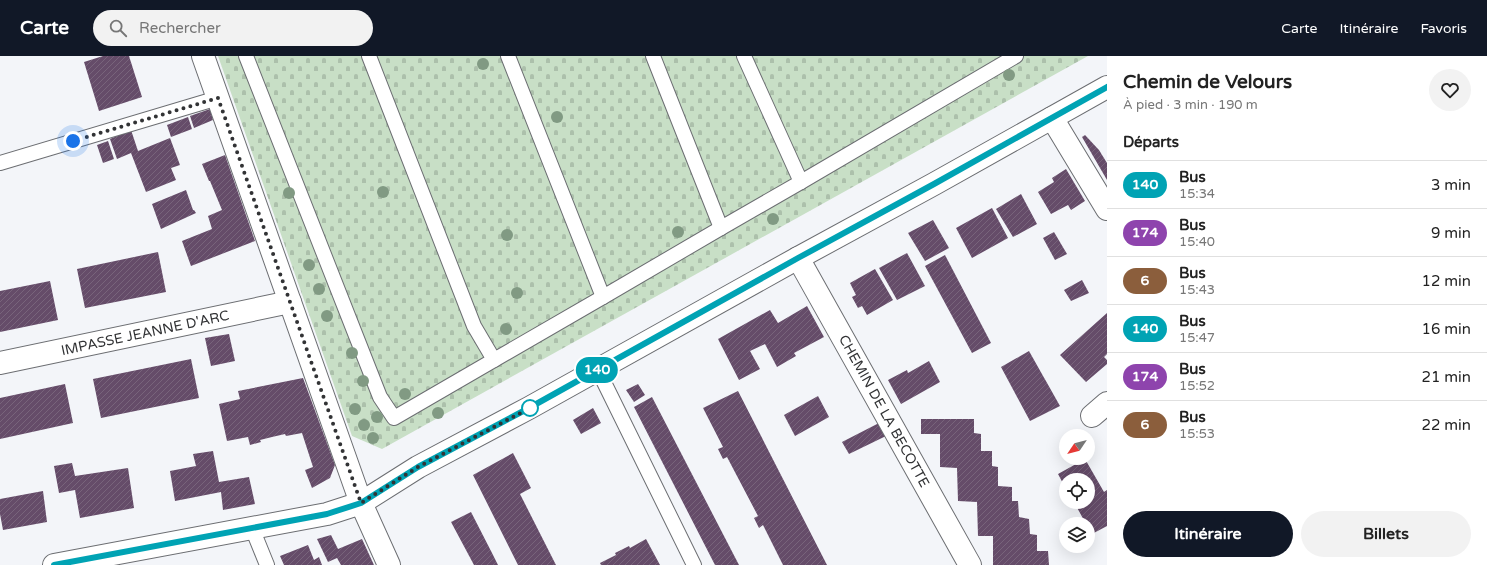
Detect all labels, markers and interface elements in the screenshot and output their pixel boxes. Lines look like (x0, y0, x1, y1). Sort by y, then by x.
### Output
search box (93, 10, 373, 46)
text: Carte (20, 17, 69, 39)
icon: search (107, 17, 129, 39)
text: Rechercher (139, 19, 221, 37)
text: Carte (1281, 20, 1317, 37)
text: Itinéraire (1339, 20, 1398, 37)
text: Favoris (1420, 20, 1467, 37)
button: heart (1429, 69, 1471, 111)
text: Chemin de Velours (1123, 71, 1292, 93)
text: À pied · 3 min · 190 m (1123, 97, 1258, 113)
your location (63, 131, 83, 151)
text: Départs (1123, 133, 1179, 151)
text: Bus (1179, 168, 1206, 186)
text: 140 (1132, 176, 1158, 193)
text: 3 min (1431, 176, 1471, 194)
text: 15:34 (1179, 186, 1215, 202)
text: Bus (1179, 216, 1206, 234)
text: 174 (1132, 224, 1158, 241)
text: 9 min (1431, 224, 1471, 242)
text: 15:40 (1179, 234, 1215, 250)
text: Bus (1179, 264, 1206, 282)
text: 6 (1141, 272, 1149, 289)
text: 12 min (1422, 272, 1471, 290)
text: 15:43 (1179, 282, 1215, 298)
street label: IMPASSE JEANNE D'ARC (59, 307, 231, 359)
text: Bus (1179, 312, 1206, 330)
text: 140 (1132, 320, 1158, 337)
text: 16 min (1422, 320, 1471, 338)
text: 15:47 (1179, 330, 1215, 346)
street label: CHEMIN DE LA BECOTTE (835, 332, 933, 490)
line badge: 140 (574, 357, 620, 383)
text: Bus (1179, 360, 1206, 378)
text: 140 (584, 361, 610, 378)
text: 174 (1132, 368, 1158, 385)
text: 21 min (1422, 368, 1471, 386)
text: 15:52 (1179, 378, 1215, 394)
unlabelled marker (521, 399, 539, 417)
text: Bus (1179, 408, 1206, 426)
text: 6 (1141, 416, 1149, 433)
text: 22 min (1422, 416, 1471, 434)
text: 15:53 (1179, 426, 1215, 442)
north arrow (1059, 429, 1095, 465)
map controls (1059, 429, 1095, 553)
button: locate (1059, 473, 1095, 509)
button: Itinéraire (1123, 511, 1293, 557)
button: Billets (1301, 511, 1471, 557)
button: layers (1059, 517, 1095, 553)

